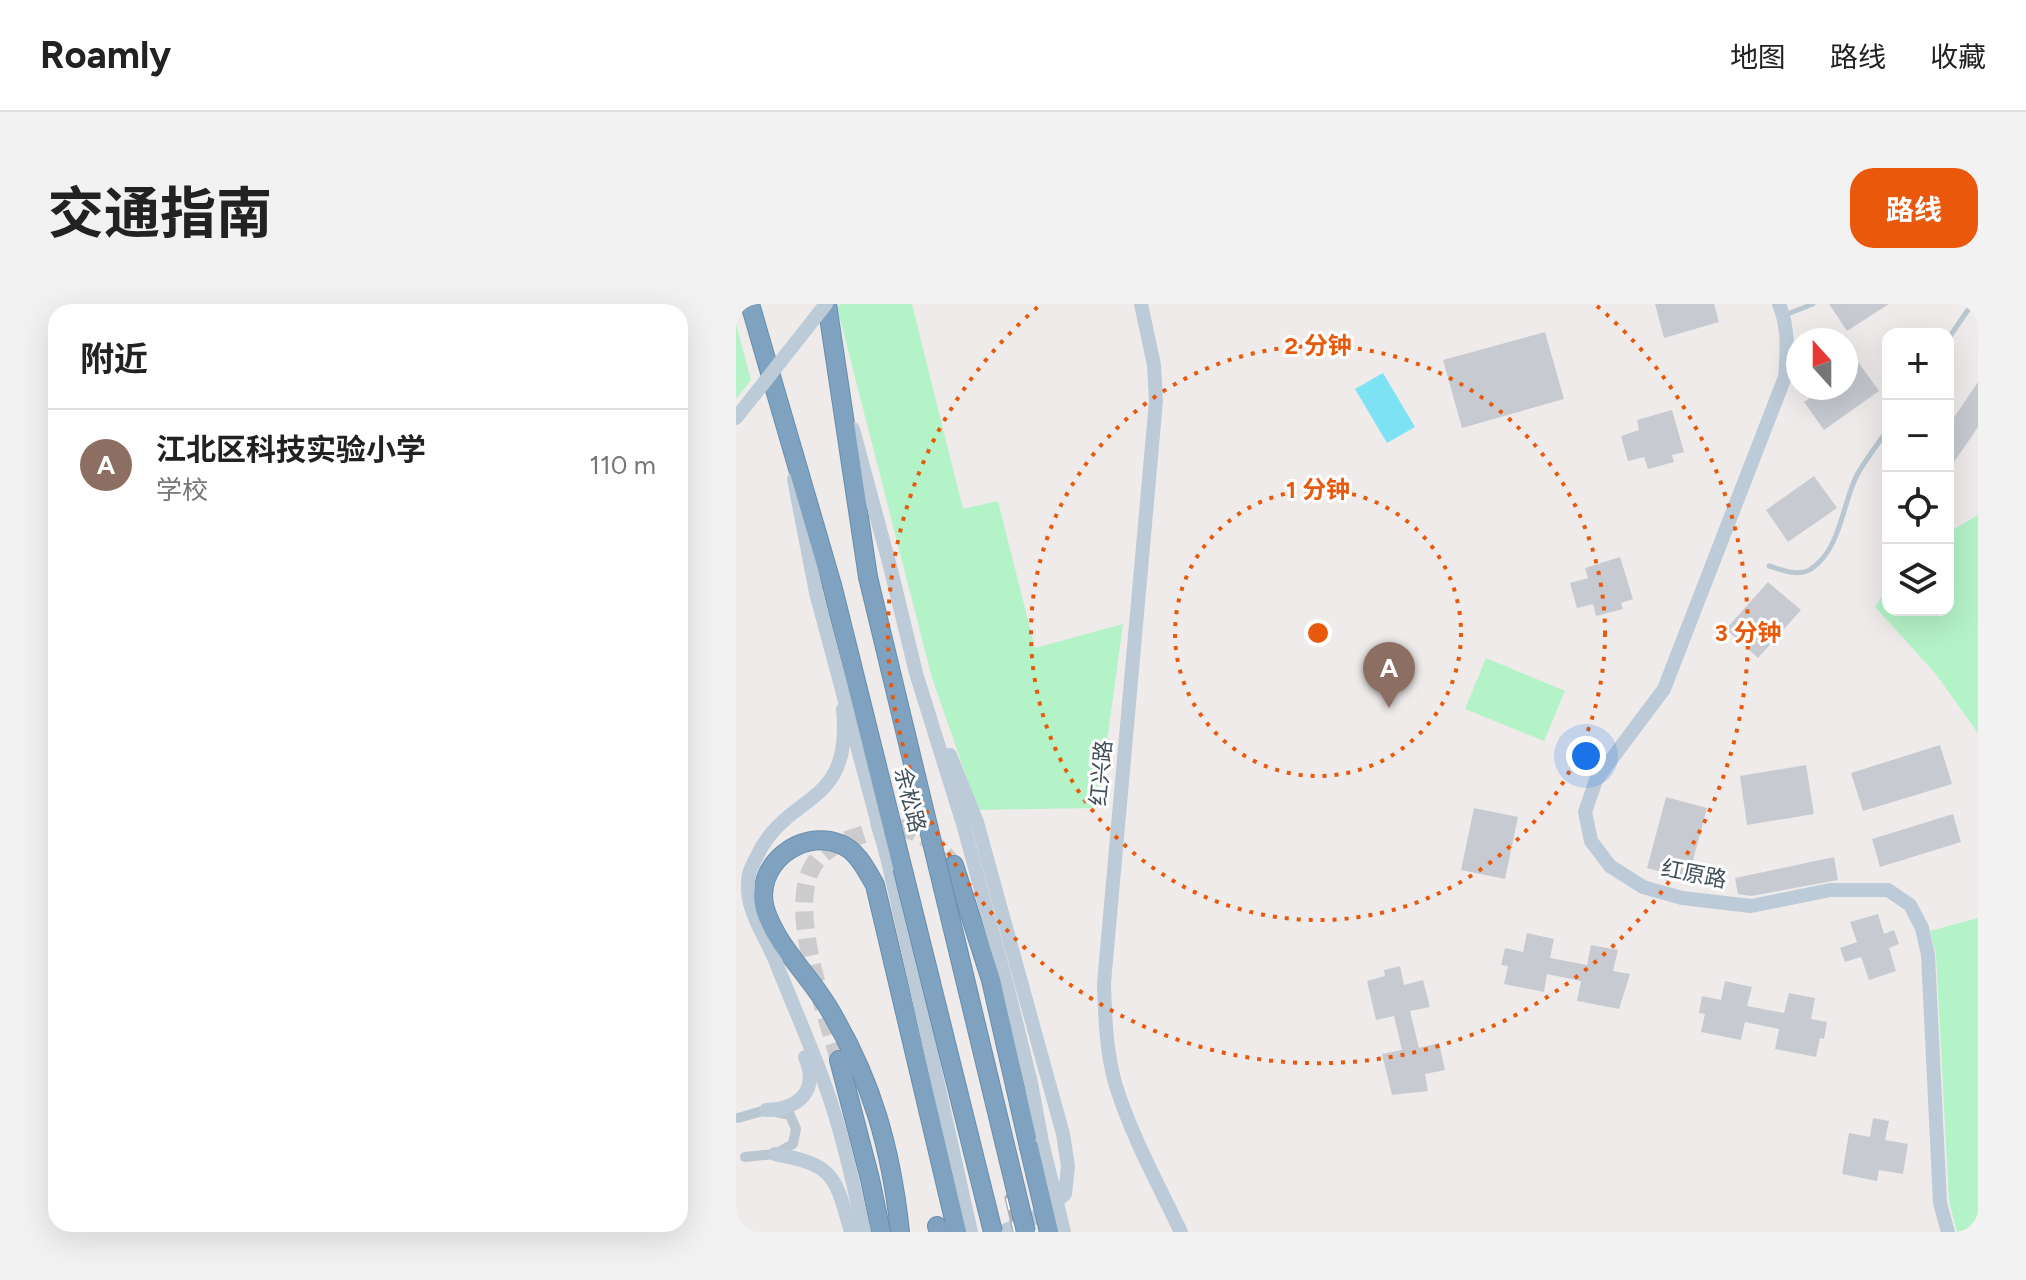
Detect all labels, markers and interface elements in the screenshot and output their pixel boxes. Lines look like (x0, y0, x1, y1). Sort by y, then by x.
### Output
text: Roamly (40, 32, 171, 78)
text: 地图 (1730, 40, 1786, 74)
text: 路线 (1830, 40, 1886, 74)
text: 收藏 (1930, 40, 1986, 74)
button: 路线 (1850, 168, 1978, 248)
text: 交通指南 (48, 180, 272, 247)
north arrow (1786, 328, 1858, 400)
map controls (1882, 328, 1954, 616)
button: + (1882, 328, 1954, 400)
text: 2 分钟 (1284, 331, 1352, 360)
text: 附近 (80, 339, 148, 380)
button: − (1882, 400, 1954, 472)
text: 江北区科技实验小学 (156, 431, 426, 468)
text: A (97, 449, 115, 481)
text: 110 m (589, 449, 656, 481)
button: locate (1882, 472, 1954, 544)
text: 学校 (156, 474, 208, 506)
text: 1 分钟 (1286, 475, 1350, 504)
button: layers (1882, 544, 1954, 616)
text: 3 分钟 (1714, 618, 1782, 647)
centre of rings (1304, 619, 1332, 647)
pin: A (1363, 642, 1415, 708)
your location (1566, 736, 1606, 776)
street label: 红兴路 (1085, 739, 1117, 807)
street label: 余松路 (889, 765, 931, 835)
street label: 红原路 (1659, 854, 1729, 894)

